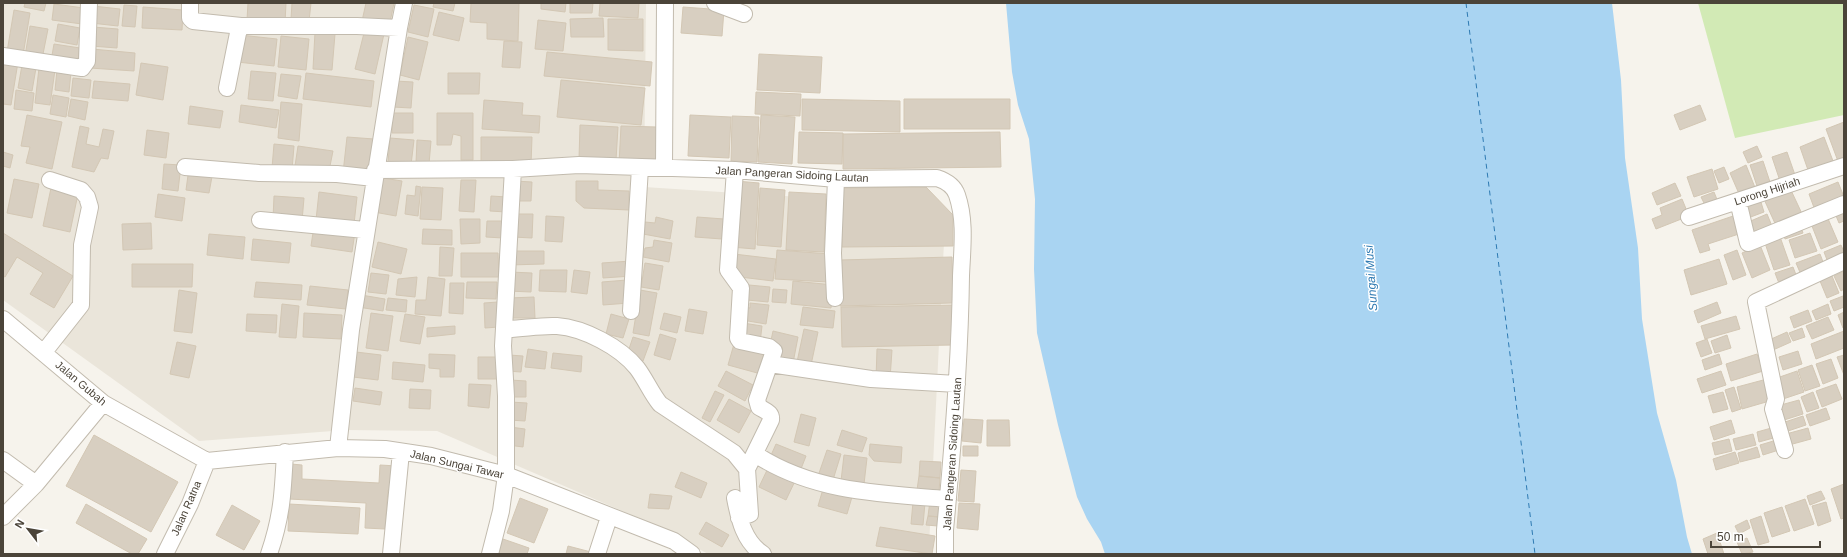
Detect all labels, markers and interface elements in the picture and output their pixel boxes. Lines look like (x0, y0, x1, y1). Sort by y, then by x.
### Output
street label: Jalan Pangeran Sidoing Lautan (715, 164, 869, 184)
street label: Lorong Hijriah (1733, 175, 1801, 207)
water label: Sungai Musi (1362, 244, 1380, 311)
street label: Jalan Gubah (53, 358, 109, 408)
street label: Jalan Pangeran Sidoing Lautan (941, 377, 963, 531)
street label: Jalan Sungai Tawar (409, 447, 505, 481)
street label: Jalan Ratna (169, 478, 204, 537)
north arrow (8, 509, 48, 549)
text: N (12, 517, 27, 530)
scale bar (1711, 523, 1820, 549)
text: 50 m (1717, 530, 1744, 544)

